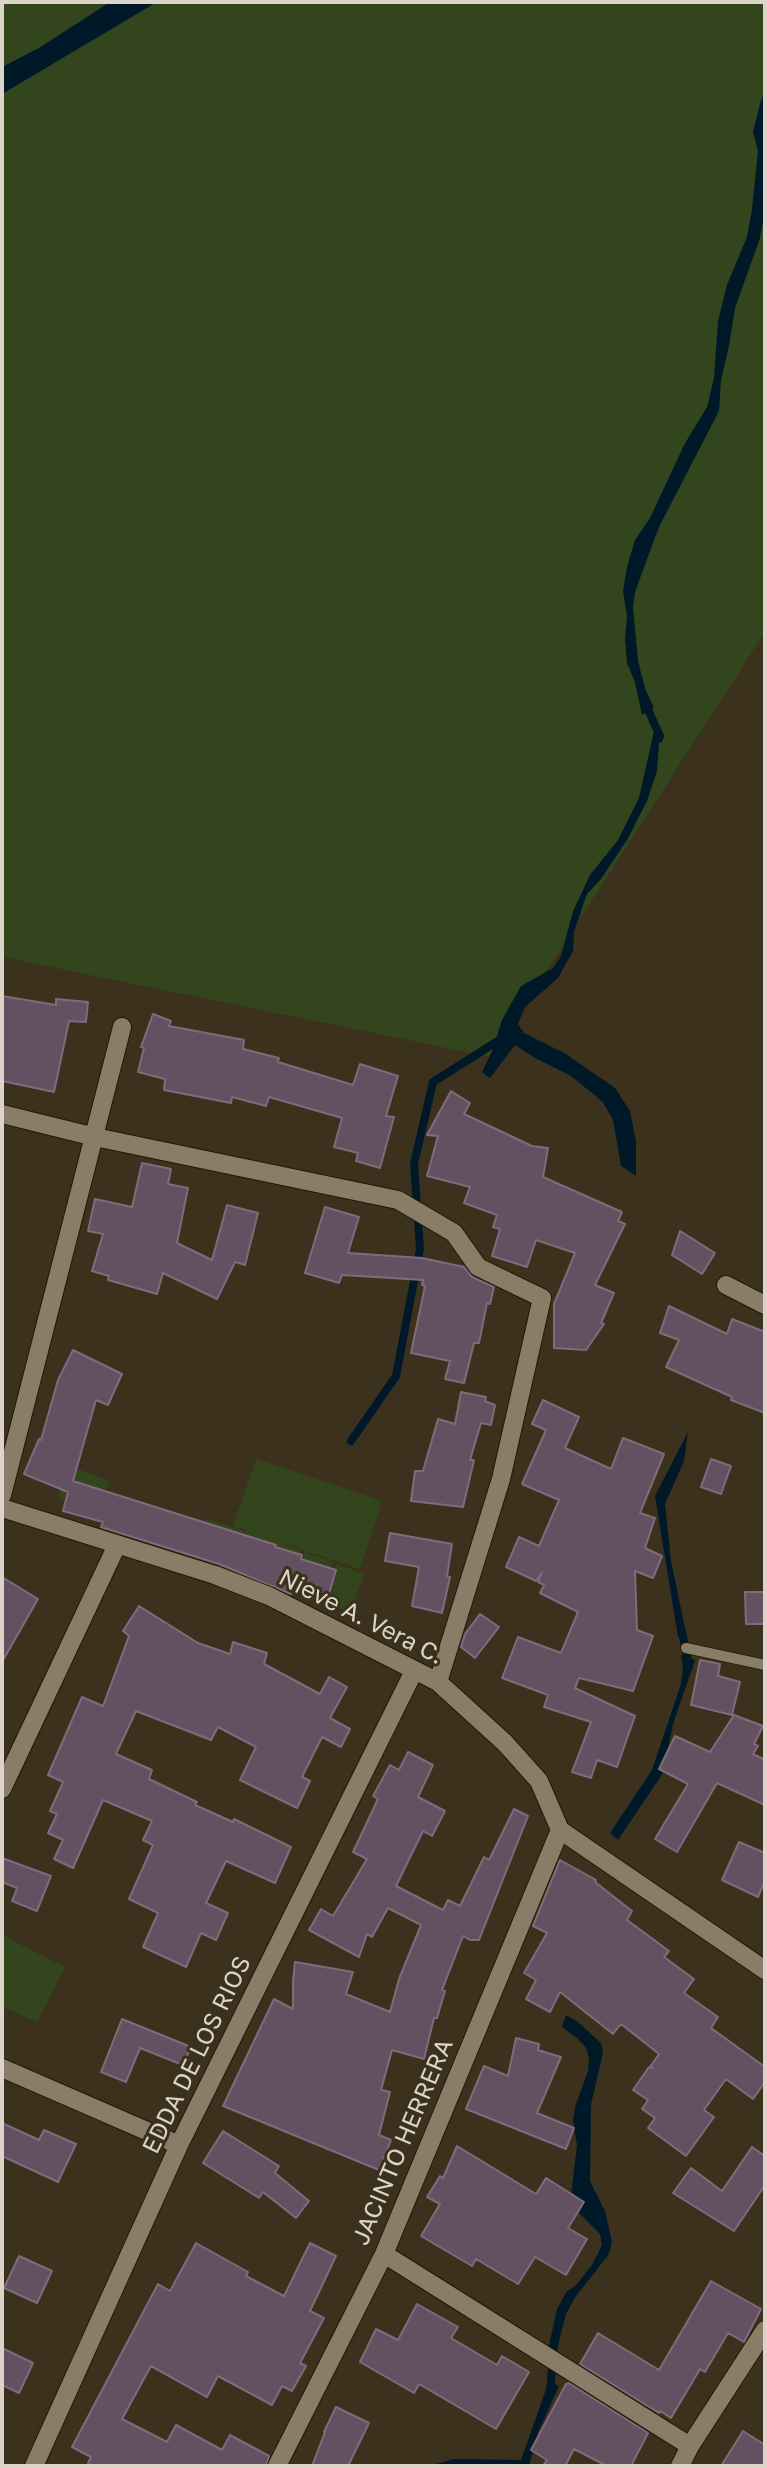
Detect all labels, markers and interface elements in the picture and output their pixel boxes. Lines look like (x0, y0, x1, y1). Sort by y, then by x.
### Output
street label: Nieve A. Vera C. (274, 1563, 448, 1671)
street label: EDDA DE LOS RIOS (137, 1952, 257, 2158)
street label: JACINTO HERRERA (347, 2035, 459, 2249)

